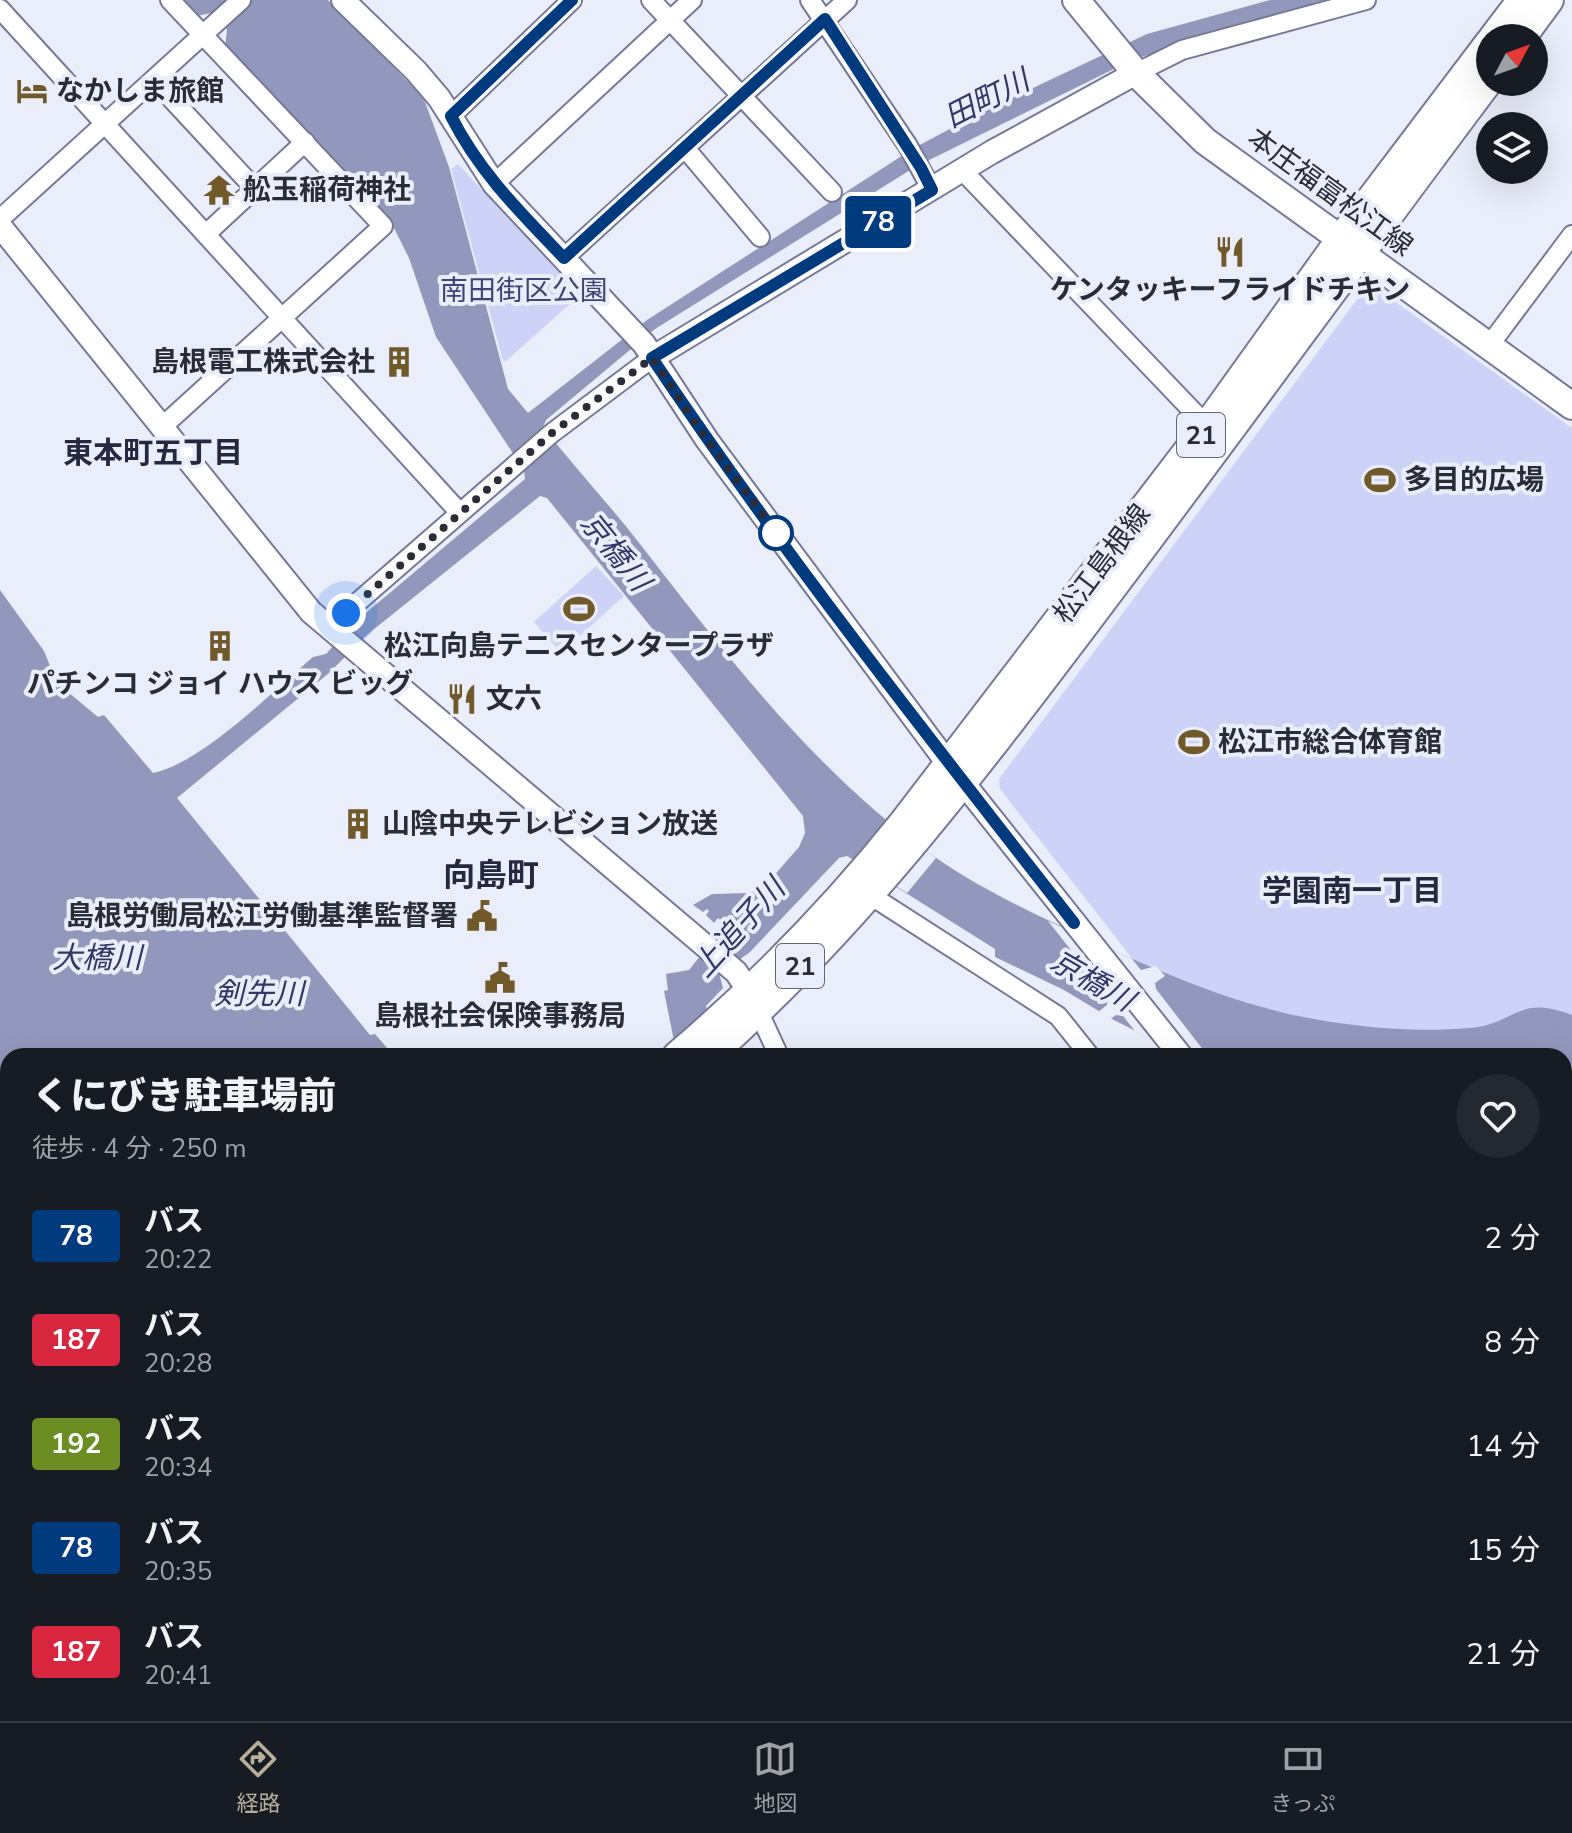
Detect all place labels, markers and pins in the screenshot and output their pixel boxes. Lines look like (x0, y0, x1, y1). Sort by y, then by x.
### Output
place label: なかしま旅館 (56, 72, 224, 110)
hotel icon: なかしま旅館 (15, 74, 49, 108)
place label: 舩玉稲荷神社 (243, 171, 411, 209)
temple icon: 舩玉稲荷神社 (202, 173, 236, 207)
restaurant icon: ケンタッキーフライドチキン (1213, 235, 1247, 269)
place label: ケンタッキーフライドチキン (1050, 271, 1410, 309)
place label: 島根電工株式会社 (151, 343, 375, 381)
building icon: 島根電工株式会社 (382, 345, 416, 379)
place label: 多目的広場 (1404, 461, 1544, 499)
sports icon: 多目的広場 (1363, 463, 1397, 497)
unlabelled marker (759, 516, 793, 550)
sports icon: 松江向島テニスセンタープラザ (562, 592, 596, 626)
place label: 松江向島テニスセンタープラザ (384, 627, 774, 665)
building icon: パチンコ ジョイ ハウス ビッグ (203, 629, 237, 663)
place label: パチンコ ジョイ ハウス ビッグ (27, 665, 413, 703)
place label: 文六 (486, 680, 542, 718)
restaurant icon: 文六 (445, 682, 479, 716)
place label: 松江市総合体育館 (1218, 723, 1442, 761)
sports icon: 松江市総合体育館 (1177, 725, 1211, 759)
place label: 山陰中央テレビション放送 (382, 805, 718, 843)
building icon: 山陰中央テレビション放送 (341, 807, 375, 841)
place label: 島根労働局松江労働基準監督署 (66, 897, 458, 935)
public building icon: 島根労働局松江労働基準監督署 (465, 899, 499, 933)
public building icon: 島根社会保険事務局 (483, 961, 517, 995)
place label: 島根社会保険事務局 (374, 997, 626, 1035)

